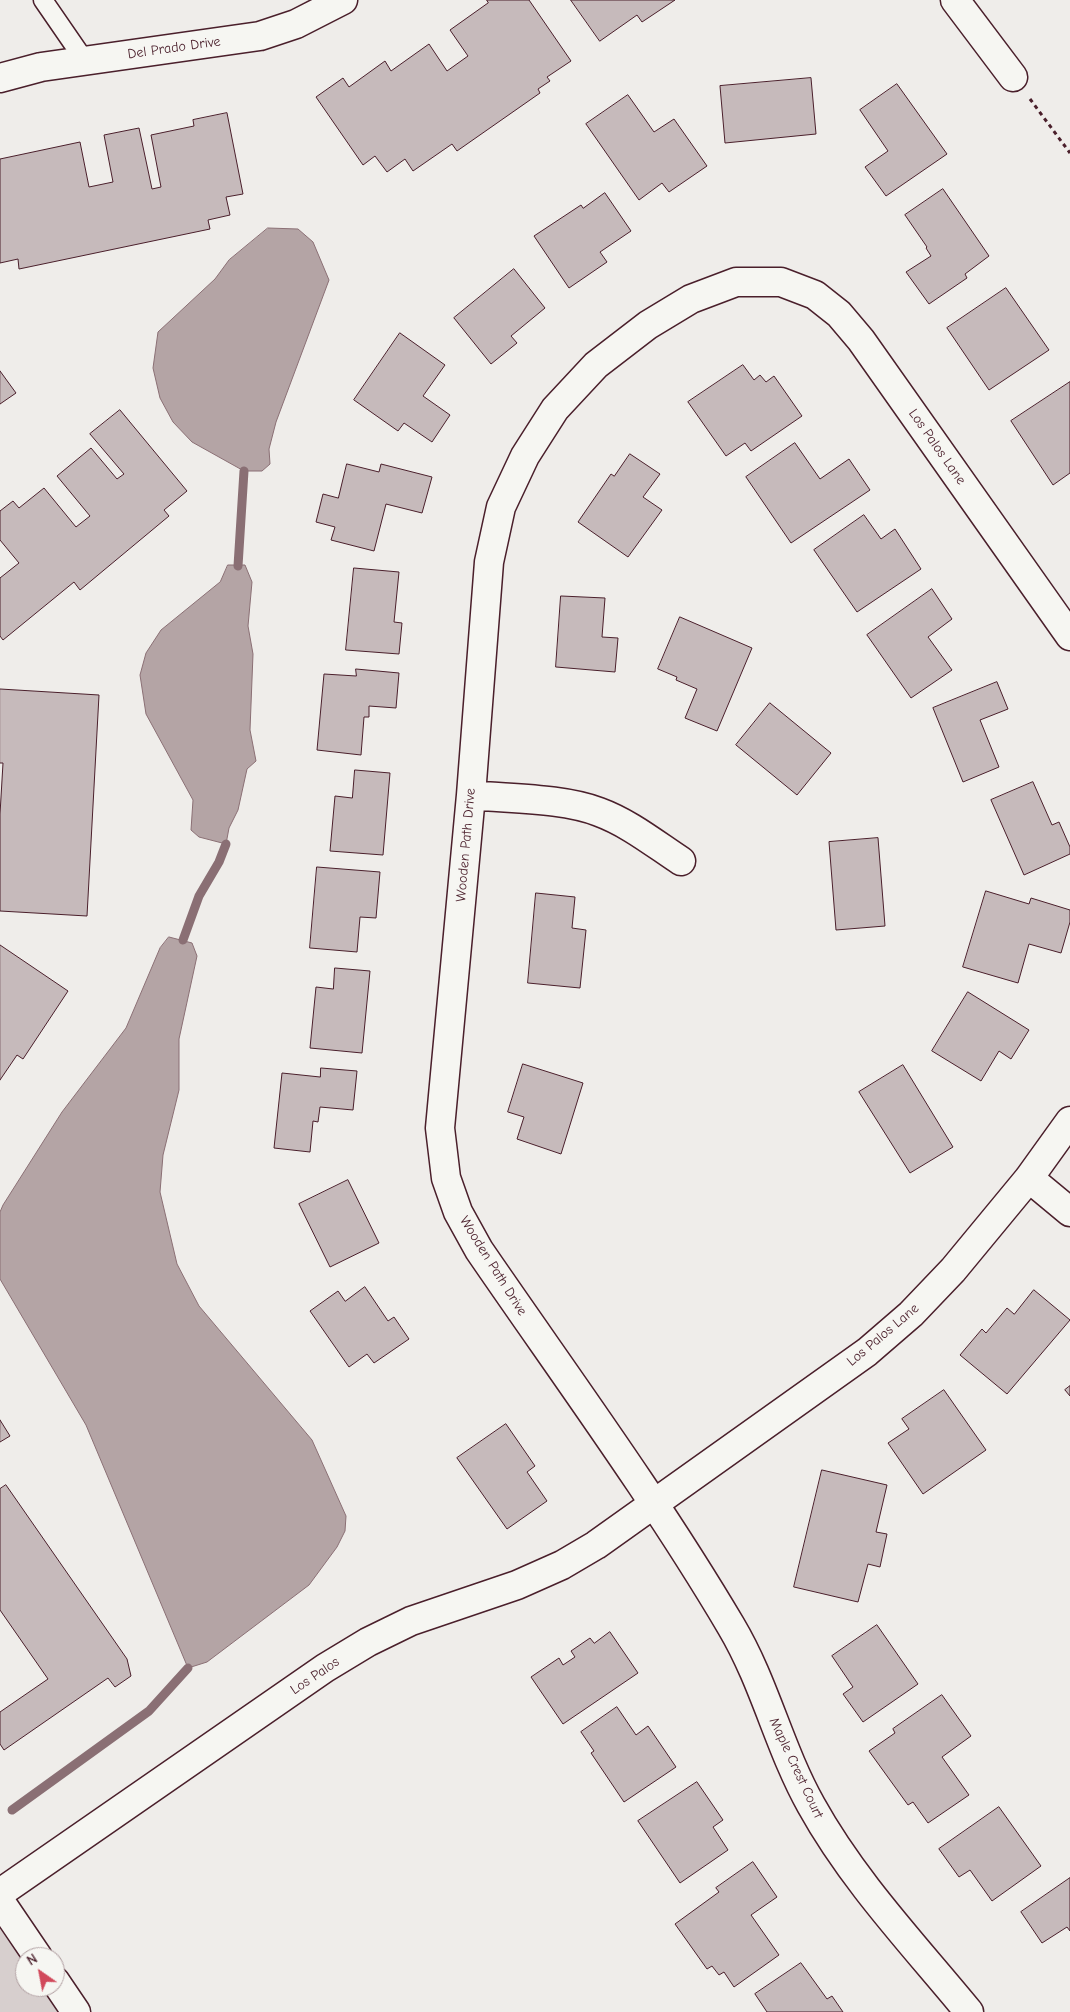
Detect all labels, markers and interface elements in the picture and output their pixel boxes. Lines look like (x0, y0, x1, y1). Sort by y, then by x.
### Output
street label: Del Prado Drive (127, 33, 221, 63)
street label: Los Palos Lane (905, 406, 969, 488)
street label: Wooden Path Drive (453, 787, 479, 903)
street label: Wooden Path Drive (456, 1213, 530, 1319)
street label: Los Palos Lane (844, 1300, 922, 1370)
street label: Los Palos (287, 1654, 343, 1698)
street label: Maple Crest Court (765, 1715, 827, 1821)
north arrow (15, 1947, 65, 1997)
text: N (24, 1950, 41, 1969)

